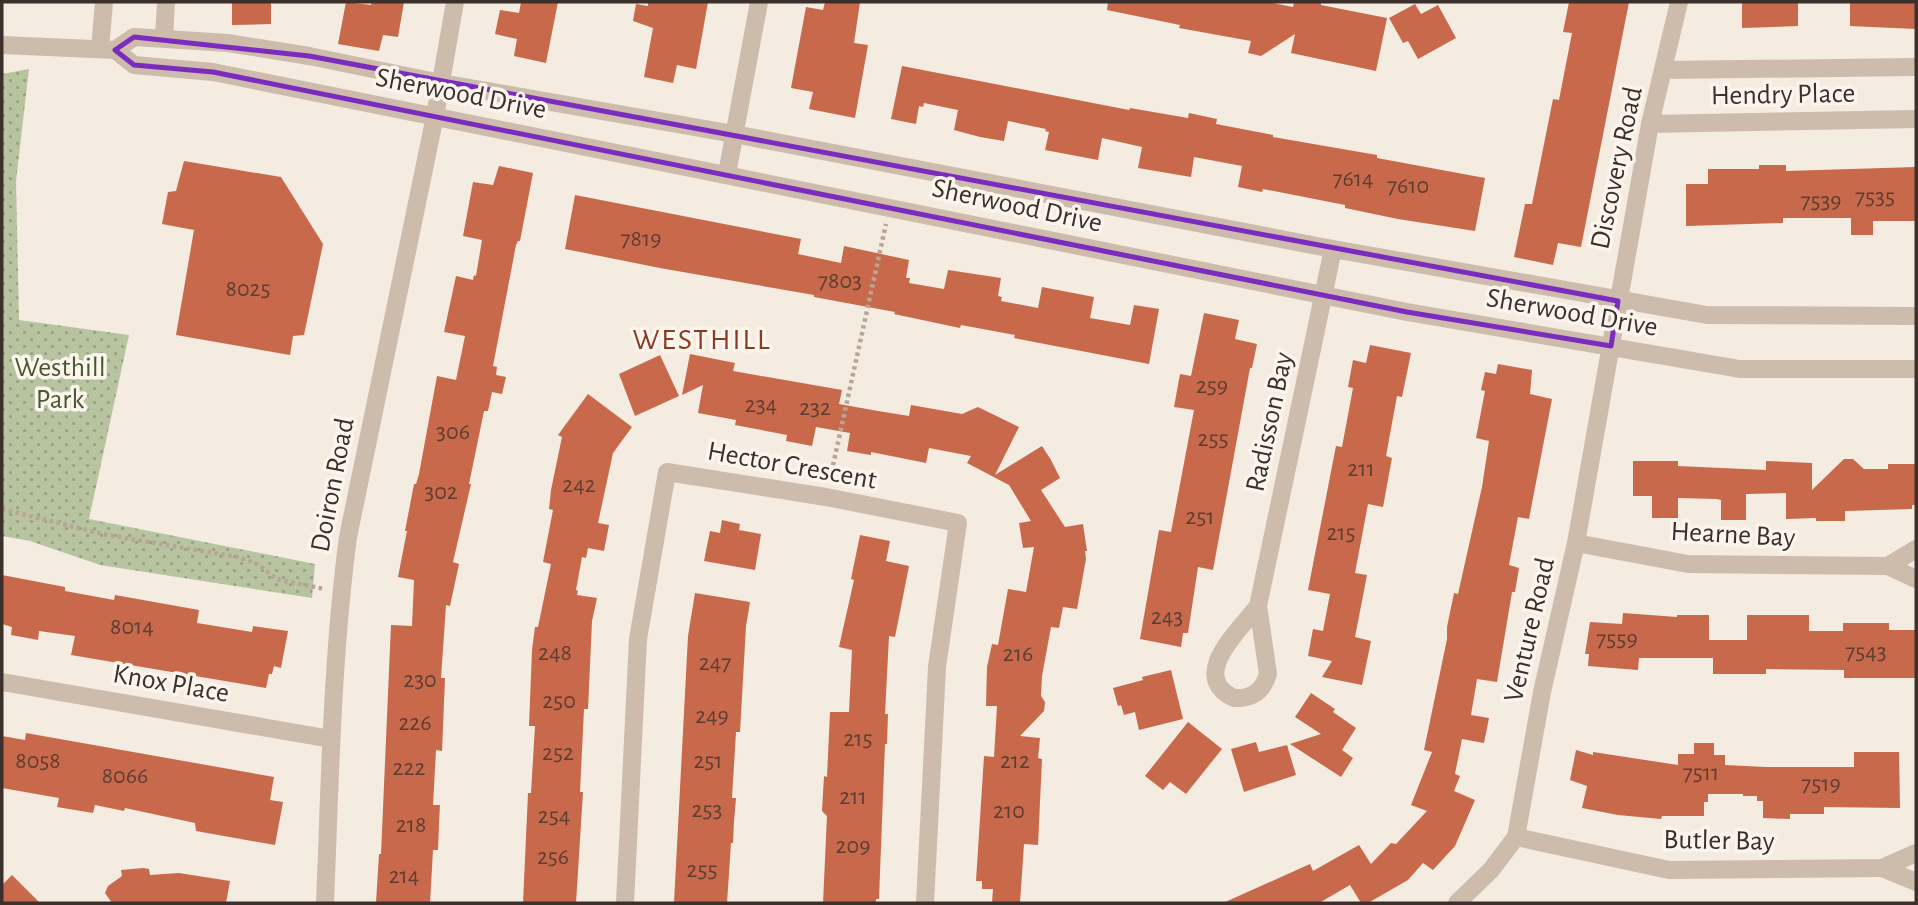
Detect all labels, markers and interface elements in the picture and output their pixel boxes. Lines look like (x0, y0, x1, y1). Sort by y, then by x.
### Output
street label: Sherwood Drive (373, 64, 549, 124)
street label: Hendry Place (1711, 80, 1855, 110)
street label: Discovery Road (1586, 84, 1648, 252)
house number: 7614 (1332, 167, 1374, 191)
street label: Sherwood Drive (929, 174, 1105, 238)
house number: 7610 (1387, 174, 1429, 198)
house number: 7535 (1855, 185, 1895, 209)
house number: 7539 (1800, 189, 1842, 213)
house number: 7819 (621, 227, 661, 251)
house number: 7803 (818, 269, 862, 293)
house number: 8025 (226, 277, 271, 301)
street label: Sherwood Drive (1484, 284, 1660, 342)
district label: WESTHILL (632, 325, 772, 355)
street label: Radisson Bay (1242, 350, 1298, 494)
park label: Westhill Park (14, 354, 106, 414)
house number: 259 (1196, 374, 1228, 398)
house number: 234 (745, 393, 777, 417)
house number: 232 (799, 396, 831, 420)
street label: Doiron Road (306, 416, 360, 554)
house number: 306 (436, 420, 470, 444)
house number: 255 (1198, 427, 1228, 451)
street label: Hector Crescent (705, 437, 879, 495)
house number: 211 (1347, 457, 1375, 481)
house number: 242 (562, 473, 596, 497)
house number: 302 (424, 480, 458, 504)
house number: 251 (1185, 505, 1215, 529)
street label: Hearne Bay (1670, 518, 1796, 552)
house number: 215 (1326, 521, 1356, 545)
street label: Venture Road (1500, 555, 1560, 705)
house number: 243 (1151, 605, 1183, 629)
house number: 8014 (110, 615, 154, 639)
house number: 7559 (1596, 627, 1638, 651)
house number: 7543 (1845, 640, 1887, 664)
house number: 248 (538, 641, 572, 665)
house number: 216 (1003, 642, 1033, 666)
house number: 247 (699, 651, 731, 675)
street label: Knox Place (111, 660, 231, 708)
house number: 230 (403, 668, 437, 692)
house number: 250 (542, 689, 576, 713)
house number: 249 (695, 704, 729, 728)
house number: 226 (398, 711, 432, 735)
house number: 215 (843, 727, 873, 751)
house number: 252 (542, 741, 574, 765)
house number: 8058 (15, 749, 61, 773)
house number: 251 (693, 749, 723, 773)
house number: 212 (1000, 749, 1030, 773)
house number: 222 (393, 756, 425, 780)
house number: 7511 (1683, 761, 1719, 785)
house number: 8066 (102, 764, 148, 788)
house number: 7519 (1801, 772, 1841, 796)
house number: 211 (839, 785, 867, 809)
house number: 253 (692, 798, 722, 822)
house number: 210 (993, 799, 1025, 823)
house number: 254 (538, 804, 570, 828)
house number: 218 (396, 813, 426, 837)
street label: Butler Bay (1663, 826, 1775, 856)
house number: 209 (836, 834, 870, 858)
house number: 256 (537, 845, 569, 869)
house number: 255 (687, 858, 717, 882)
house number: 214 (389, 864, 419, 888)

